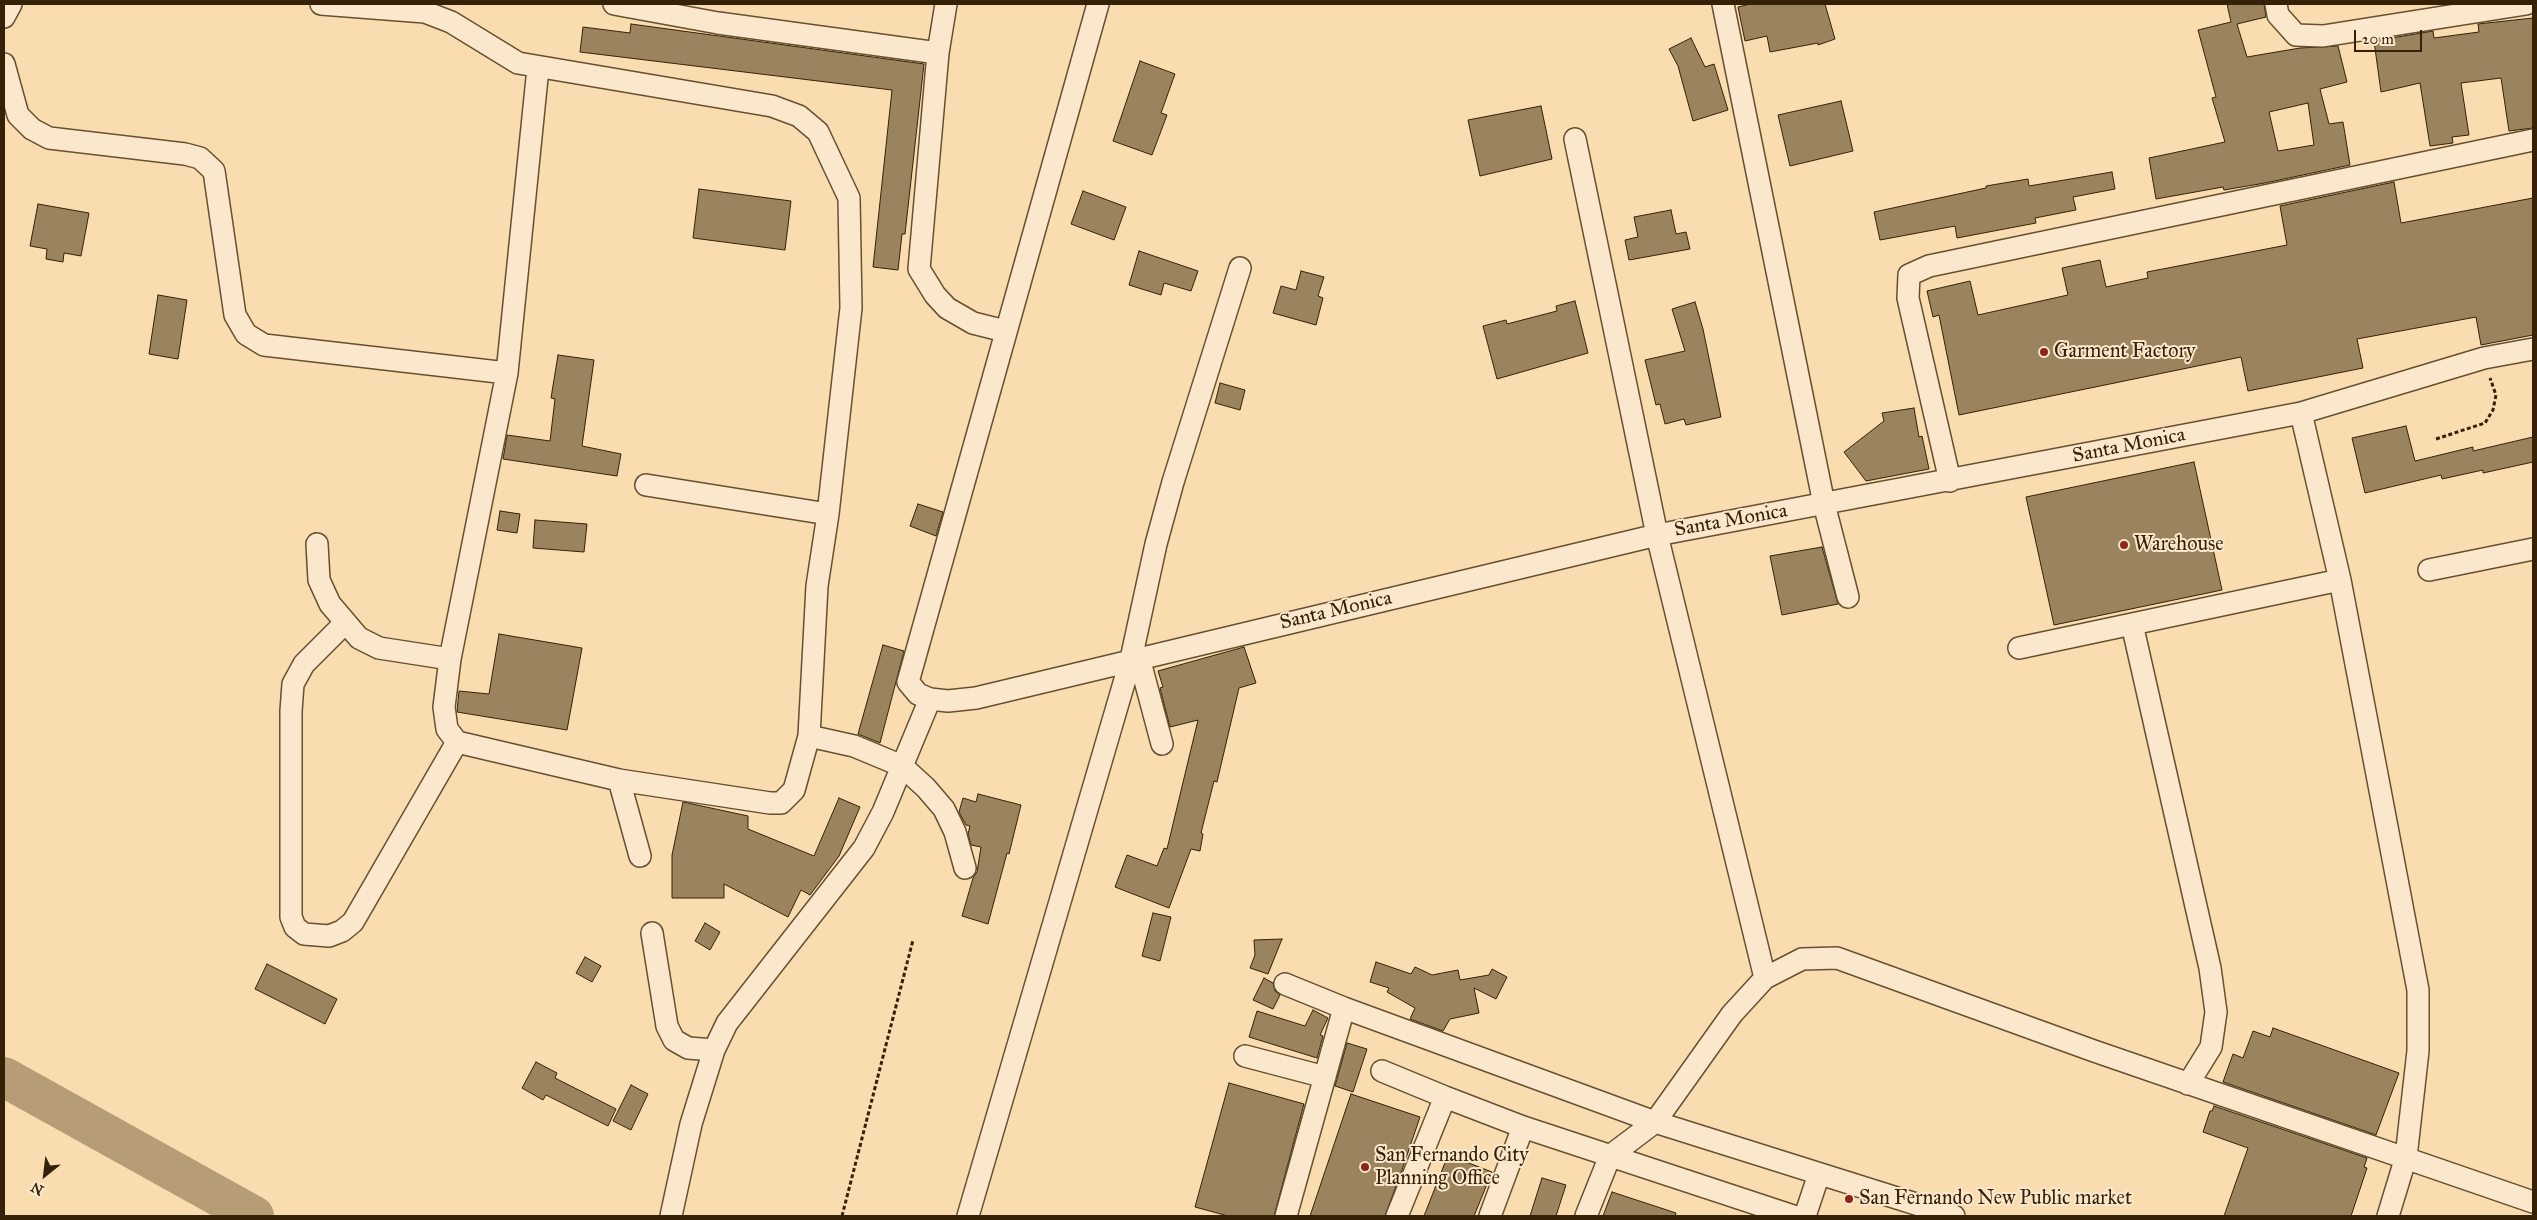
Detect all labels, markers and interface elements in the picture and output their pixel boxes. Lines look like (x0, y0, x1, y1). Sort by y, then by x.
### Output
scale bar (2357, 20, 2424, 52)
text: 20 m (2362, 30, 2394, 48)
place label: Garment Factory (2054, 340, 2195, 364)
marker: Garment Factory (2038, 346, 2050, 358)
street label: Santa Monica (2071, 423, 2187, 469)
street label: Santa Monica (1673, 499, 1789, 543)
place label: Warehouse (2134, 533, 2224, 557)
marker: Warehouse (2118, 539, 2130, 551)
street label: Santa Monica (1278, 586, 1394, 636)
place label: San Fernando City Planning Office (1375, 1144, 1529, 1191)
north arrow (20, 1150, 70, 1200)
marker: San Fernando City Planning Office (1359, 1161, 1371, 1173)
text: N (28, 1178, 47, 1199)
place label: San Fernando New Public market (1859, 1187, 2132, 1211)
marker: San Fernando New Public market (1843, 1193, 1855, 1205)

